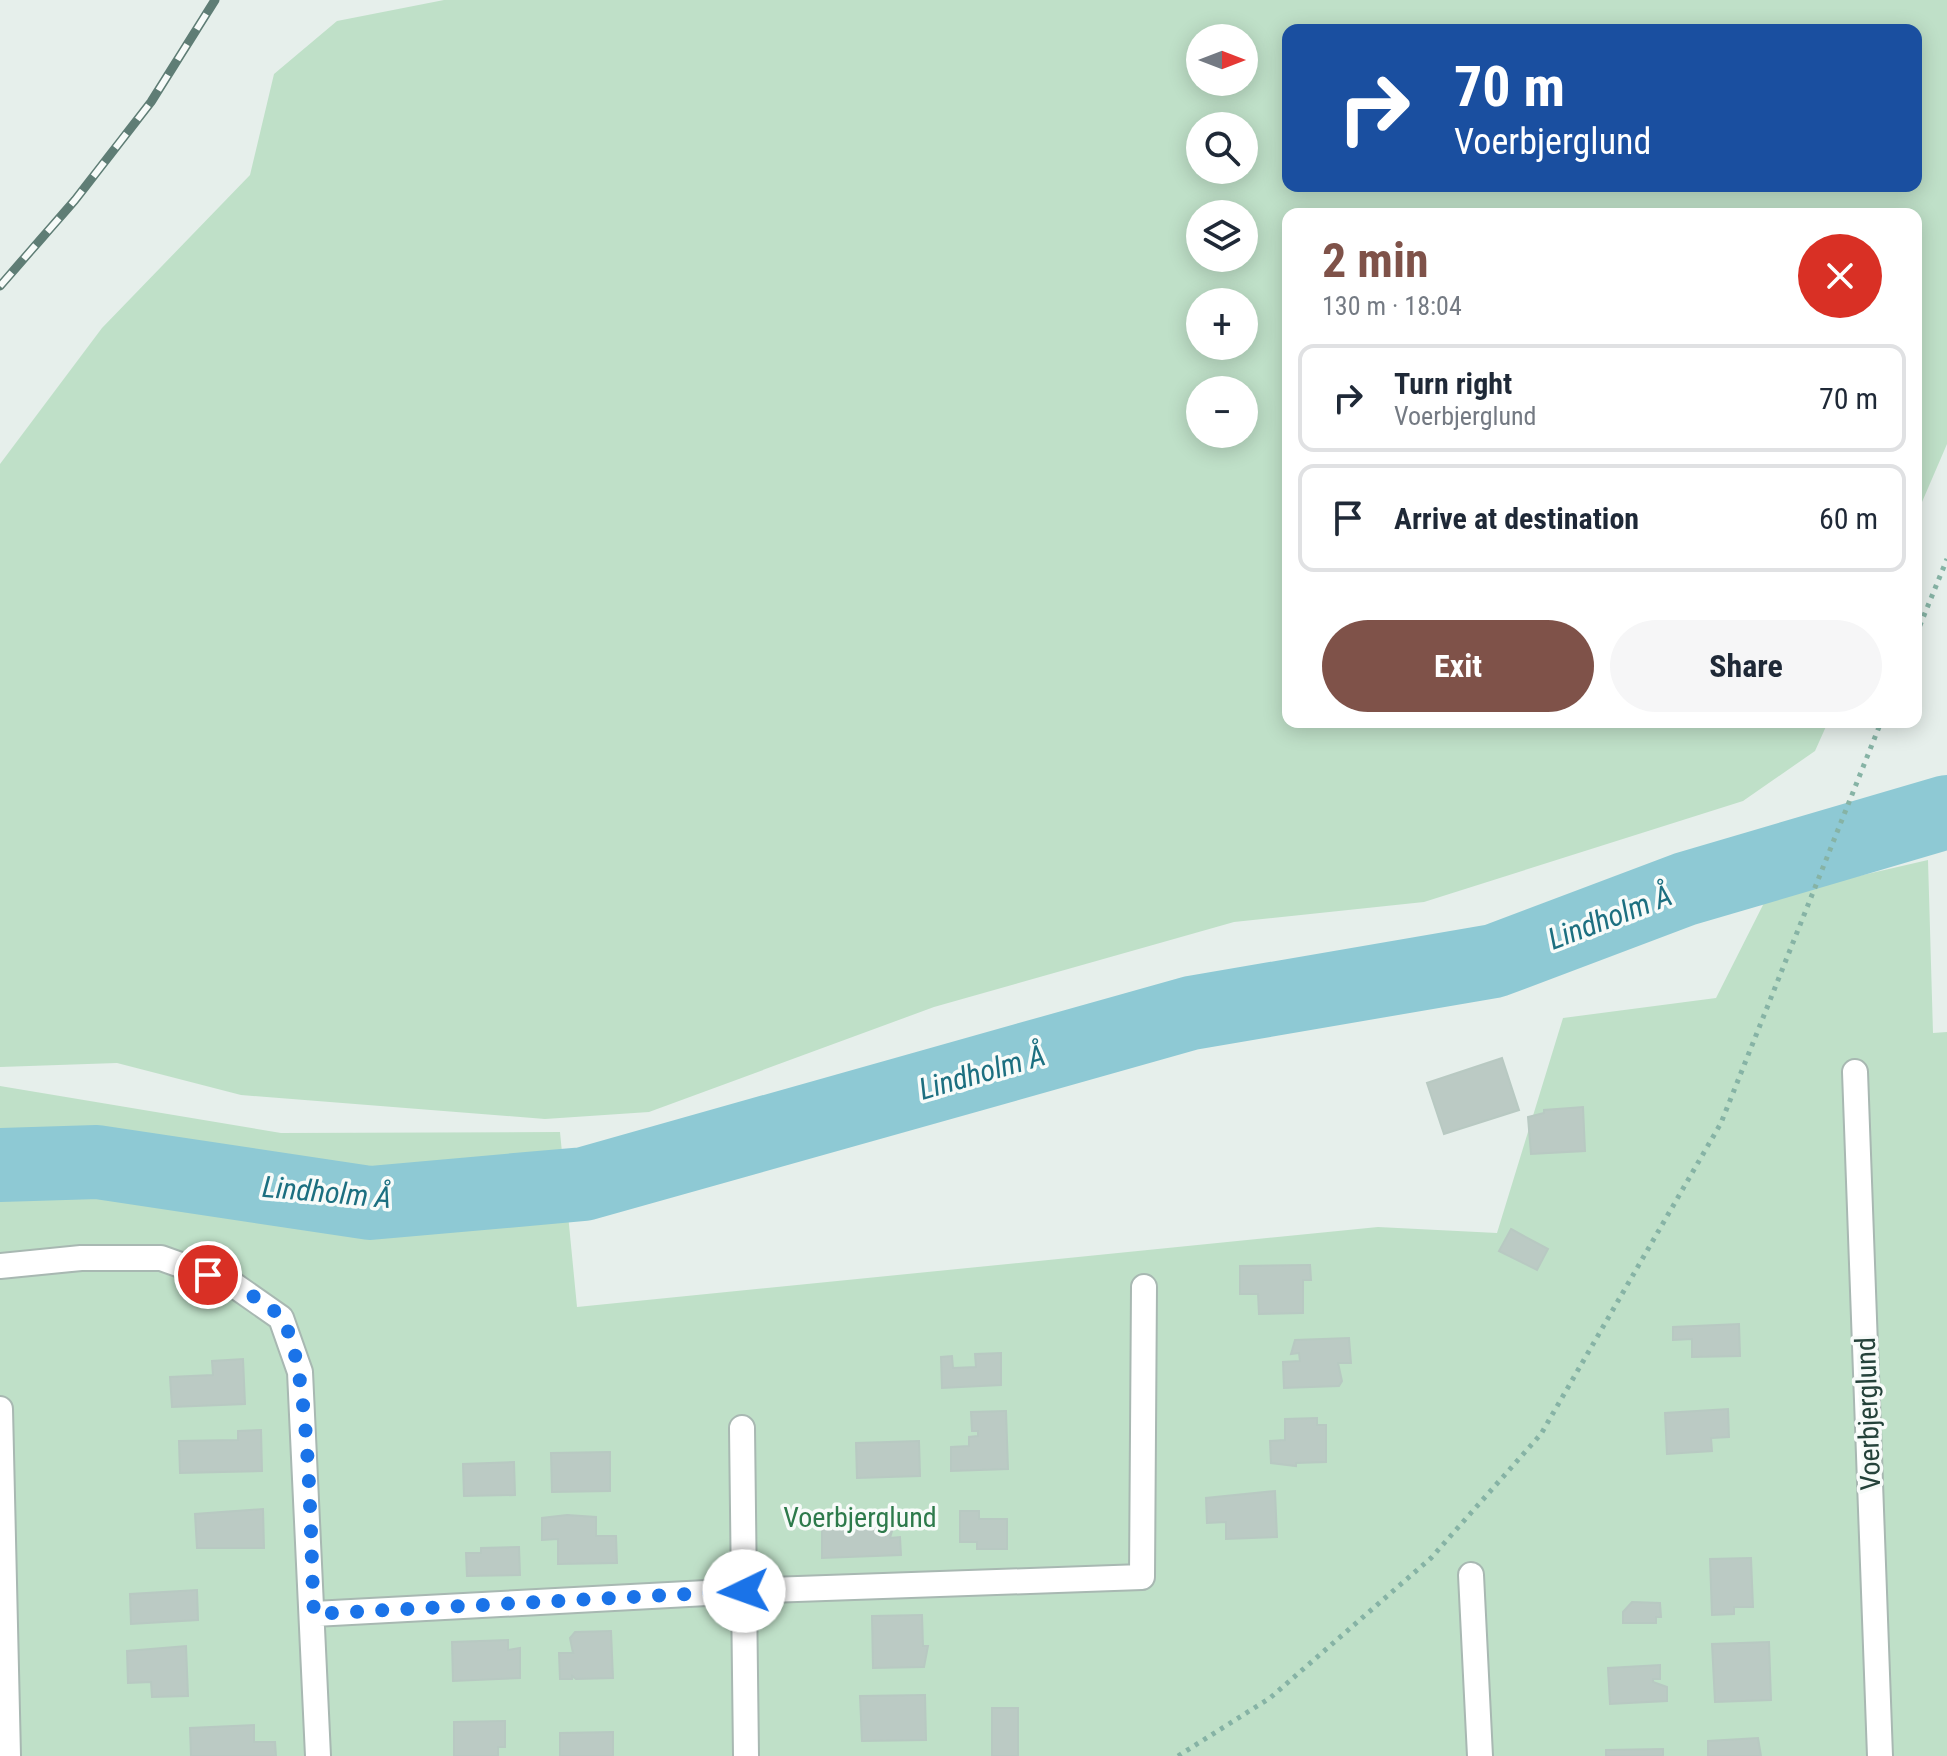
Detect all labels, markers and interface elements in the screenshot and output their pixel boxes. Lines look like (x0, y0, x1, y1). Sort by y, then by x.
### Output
north arrow (1186, 24, 1258, 96)
map controls (1186, 24, 1258, 448)
text: 70 m (1454, 54, 1565, 120)
icon: right (1322, 56, 1426, 160)
button: search (1186, 112, 1258, 184)
text: Voerbjerglund (1454, 121, 1651, 163)
button: layers (1186, 200, 1258, 272)
text: 2 min (1322, 232, 1429, 289)
button: close (1798, 234, 1882, 318)
button: + (1186, 288, 1258, 360)
text: 130 m · 18:04 (1322, 291, 1462, 321)
text: Turn right (1394, 366, 1512, 401)
button: − (1186, 376, 1258, 448)
icon: right (1326, 376, 1370, 420)
text: 70 m (1819, 381, 1878, 416)
text: Voerbjerglund (1394, 401, 1537, 431)
icon: arrive (1326, 496, 1370, 540)
text: Arrive at destination (1394, 501, 1639, 536)
text: 60 m (1819, 501, 1878, 536)
button: Exit (1322, 620, 1594, 712)
button: Share (1610, 620, 1882, 712)
water label: Lindholm Å (1543, 876, 1677, 957)
water label: Lindholm Å (914, 1036, 1049, 1107)
water label: Lindholm Å (261, 1168, 393, 1215)
pin (174, 1241, 242, 1309)
icon: arrive (186, 1253, 230, 1297)
street label: Voerbjerglund (1849, 1337, 1887, 1491)
park label: Voerbjerglund (783, 1501, 937, 1534)
position arrow (702, 1549, 786, 1633)

